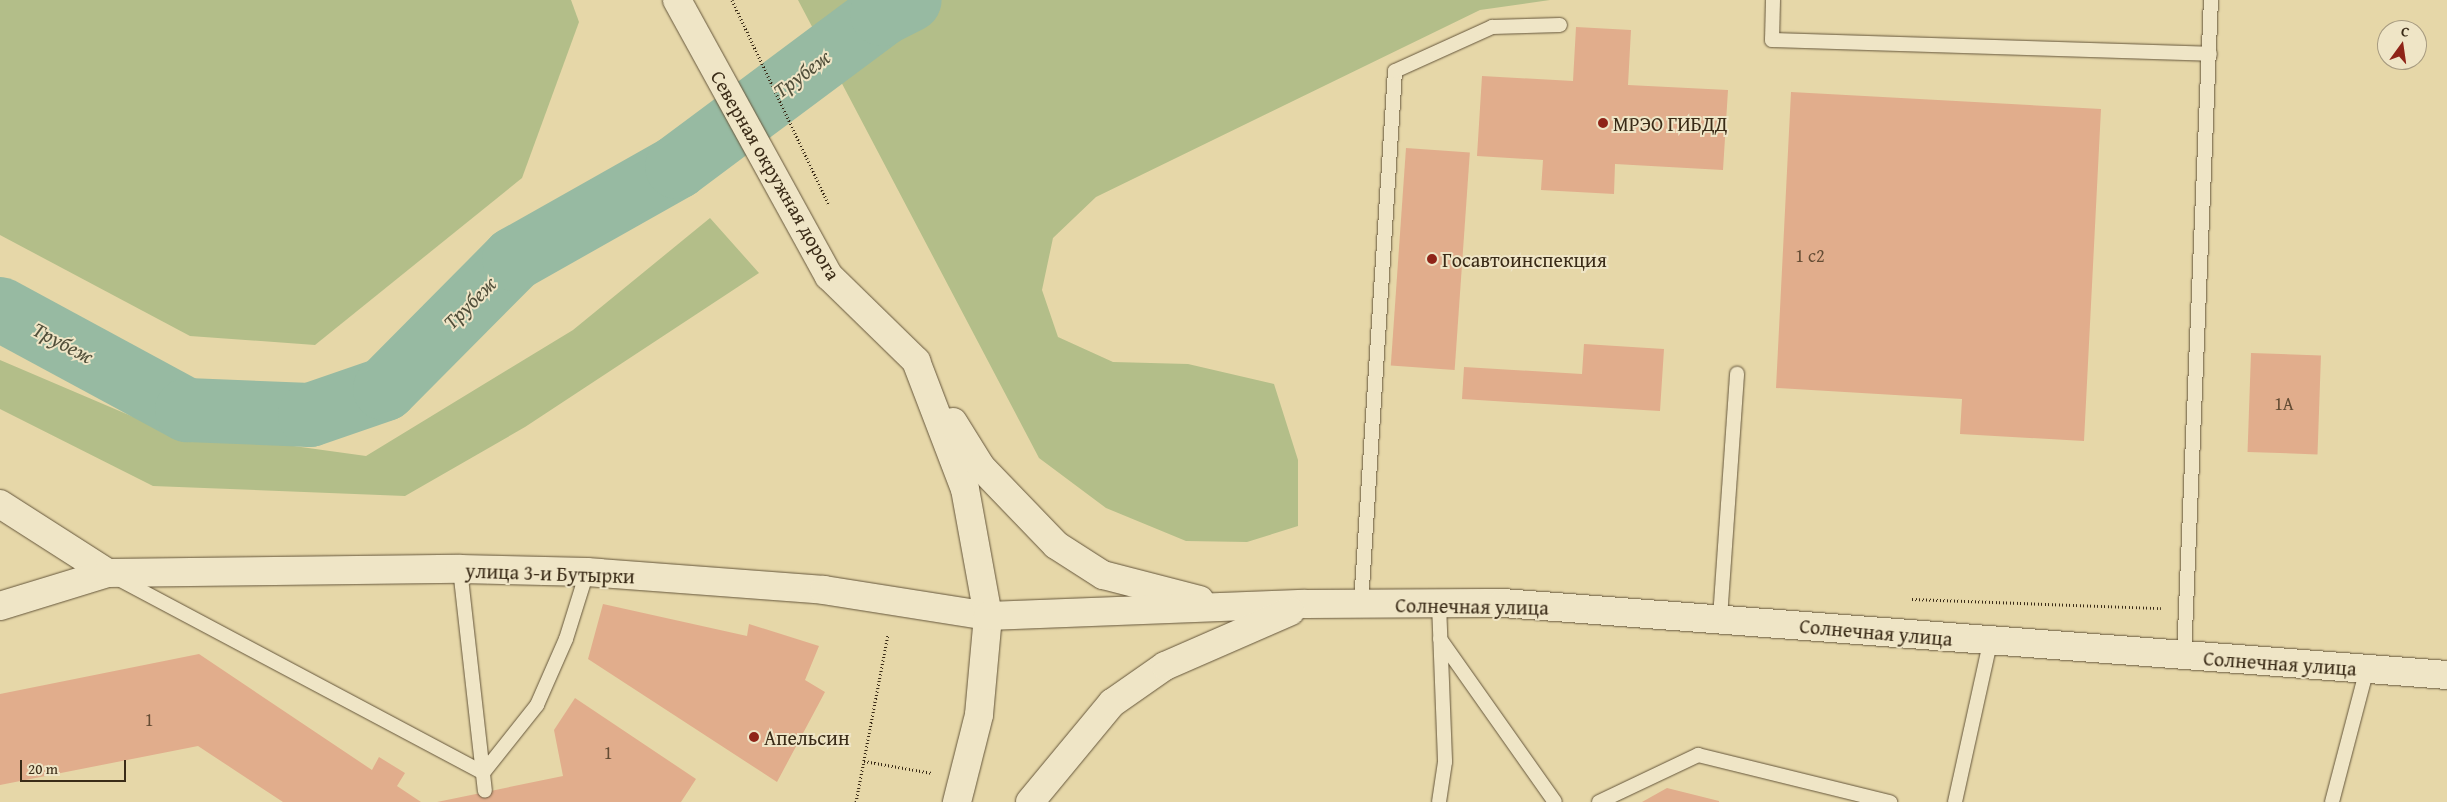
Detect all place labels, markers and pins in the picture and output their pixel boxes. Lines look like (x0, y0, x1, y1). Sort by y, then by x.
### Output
place label: МРЭО ГИБДД (1613, 111, 1728, 135)
marker: МРЭО ГИБДД (1597, 117, 1609, 129)
place label: Госавтоинспекция (1442, 247, 1607, 271)
marker: Госавтоинспекция (1426, 253, 1438, 265)
place label: Апельсин (764, 725, 850, 749)
marker: Апельсин (748, 731, 760, 743)

